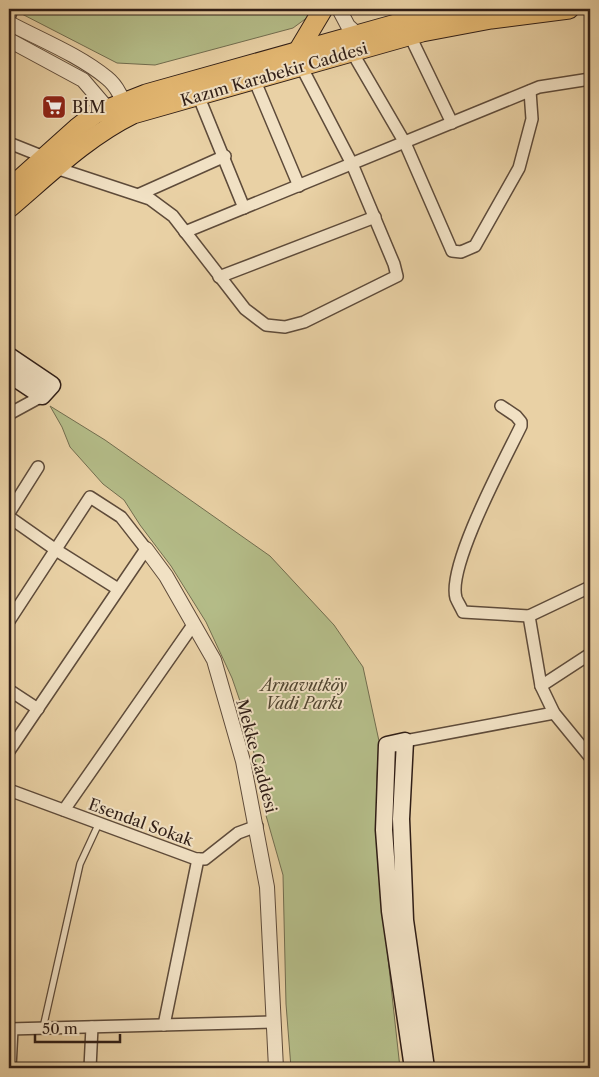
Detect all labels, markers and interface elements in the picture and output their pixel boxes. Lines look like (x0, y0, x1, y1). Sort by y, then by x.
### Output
street label: Kazım Karabekir Caddesi (178, 38, 370, 110)
supermarket icon: BİM (41, 94, 67, 120)
place label: BİM (72, 97, 105, 117)
park label: Arnavutköy Vadi Parkı (258, 675, 347, 713)
street label: Mekke Caddesi (232, 697, 282, 815)
street label: Esendal Sokak (86, 794, 197, 850)
scale bar (35, 1012, 120, 1044)
text: 50 m (42, 1019, 78, 1038)

